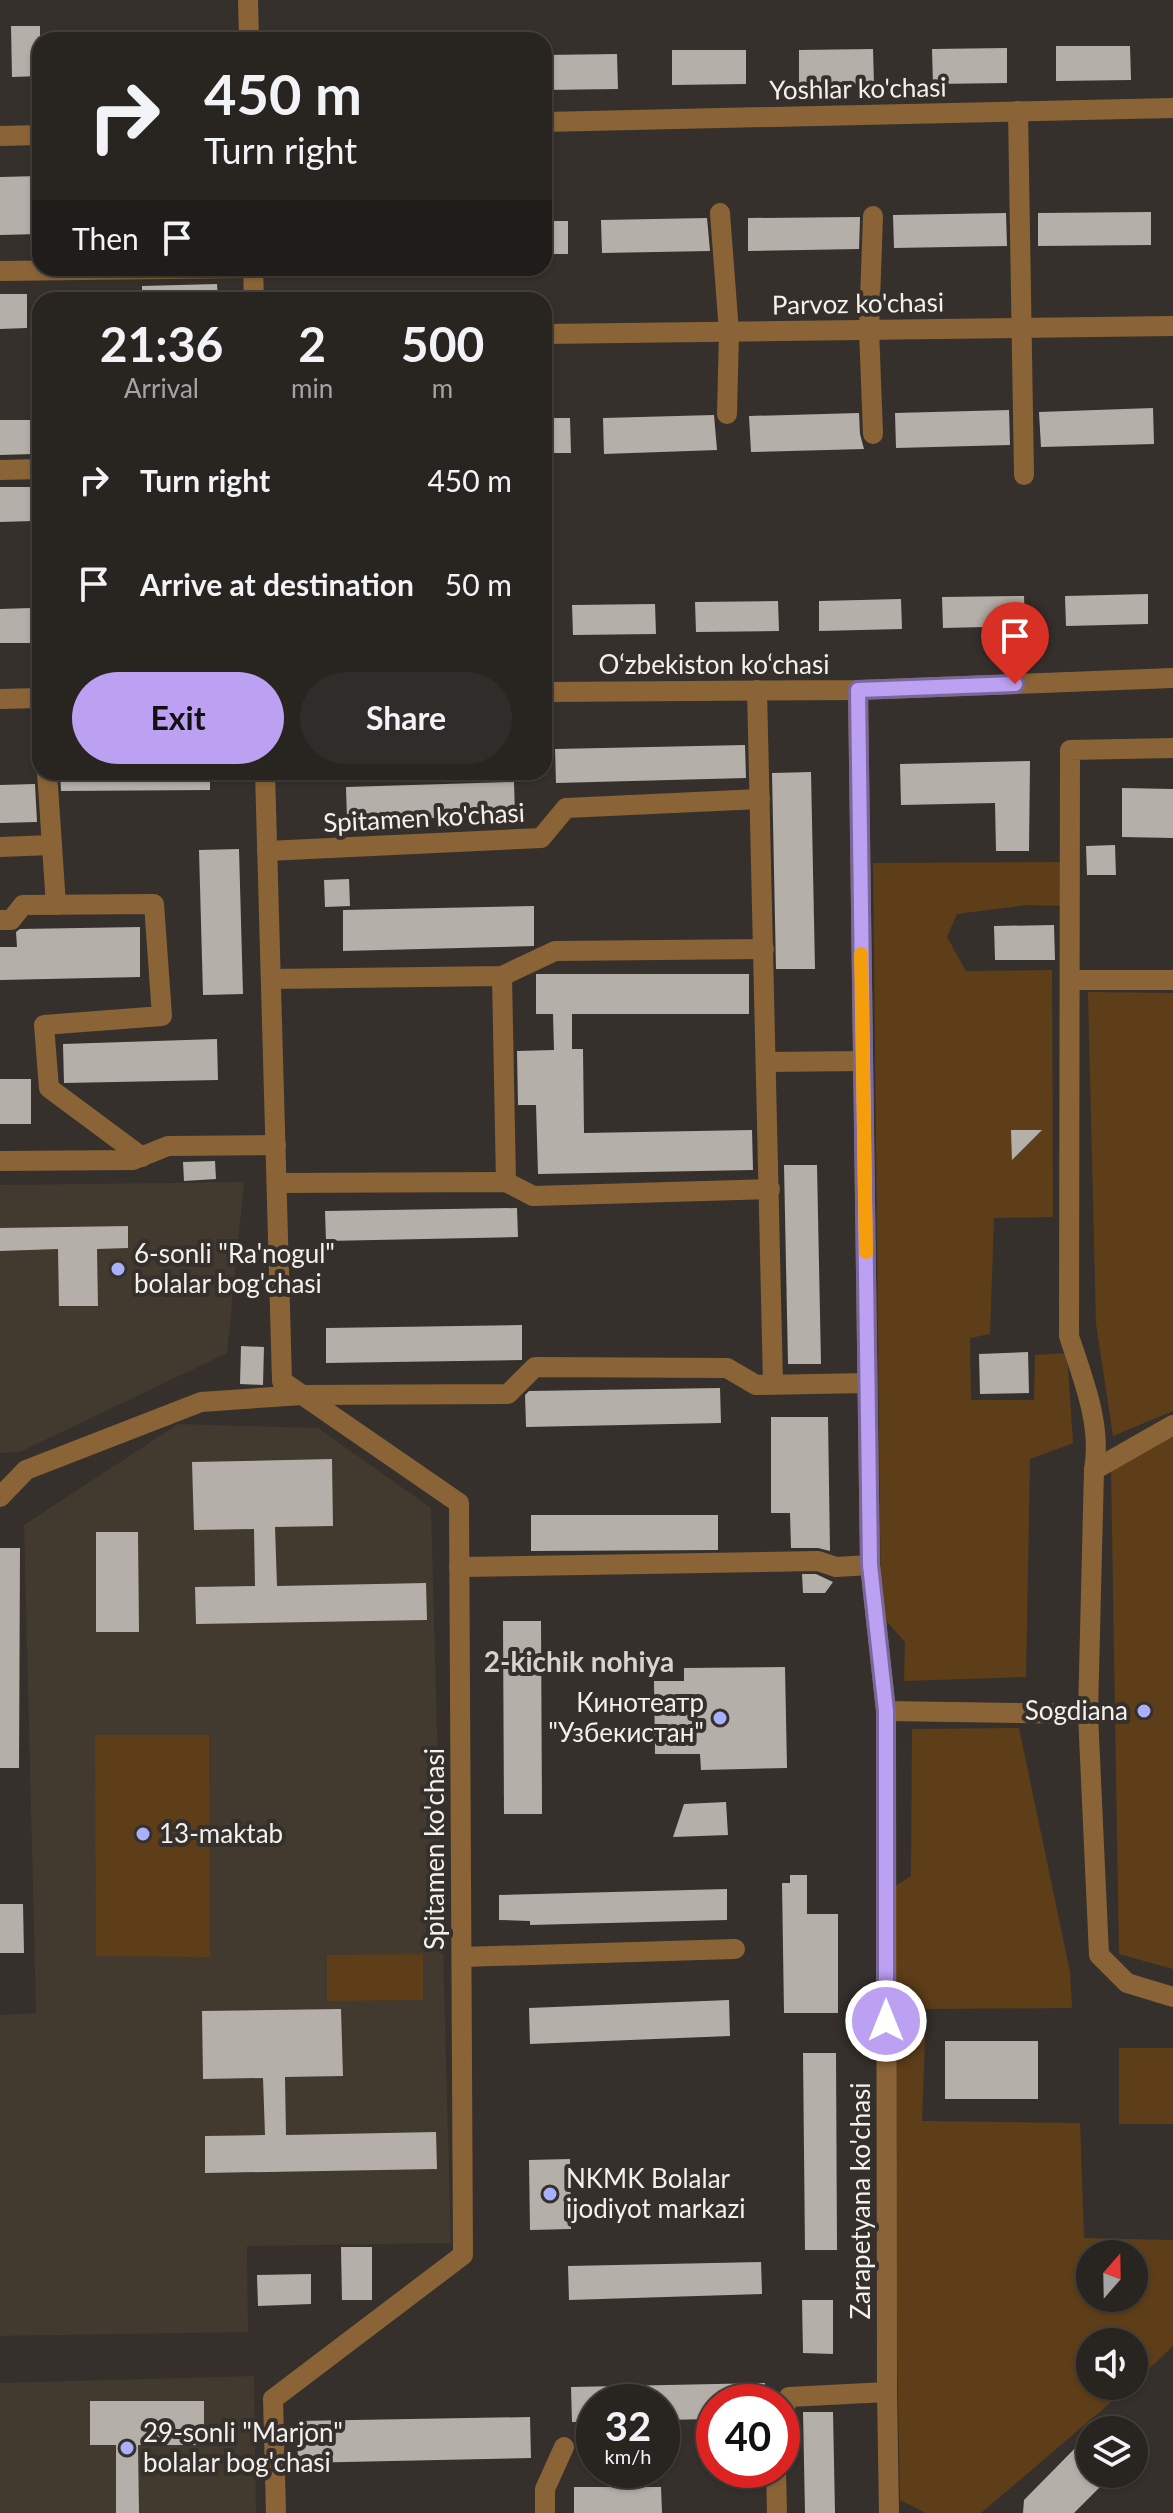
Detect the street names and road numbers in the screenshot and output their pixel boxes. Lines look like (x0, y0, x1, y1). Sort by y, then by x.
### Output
street label: Yoshlar ko'chasi (769, 70, 947, 106)
street label: Parvoz ko'chasi (772, 285, 944, 321)
street label: O‘zbekiston ko‘chasi (598, 648, 830, 680)
street label: Spitamen ko'chasi (322, 796, 526, 838)
street label: Spitamen ko'chasi (418, 1748, 450, 1950)
street label: Zarapetyana ko'chasi (844, 2082, 876, 2320)

